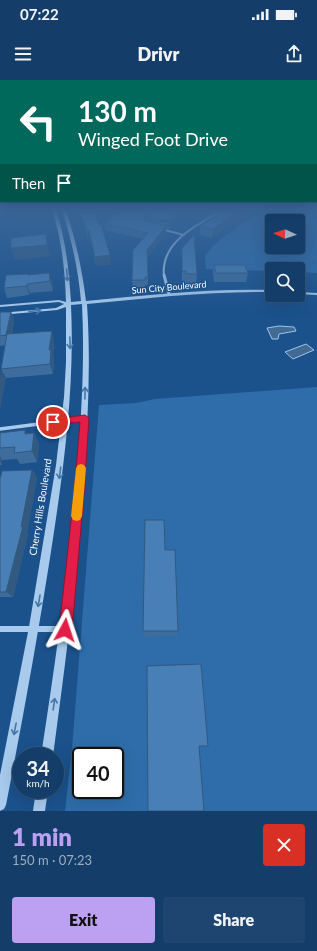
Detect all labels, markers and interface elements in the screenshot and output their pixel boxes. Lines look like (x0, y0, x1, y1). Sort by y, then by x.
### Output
text: 07:22 (20, 5, 59, 23)
icon: menu (12, 43, 34, 65)
text: Drivr (138, 43, 179, 65)
icon: share (283, 43, 305, 65)
text: 130 m (78, 94, 157, 128)
icon: left (12, 96, 64, 148)
text: Winged Foot Drive (78, 128, 228, 150)
icon: arrive (53, 172, 75, 194)
text: Then (12, 174, 45, 192)
north arrow (265, 214, 305, 254)
map controls (265, 214, 305, 302)
button: search (265, 262, 305, 302)
one-way arrow (63, 269, 70, 282)
street label: Sun City Boulevard (131, 278, 207, 296)
one-way arrow (28, 307, 41, 315)
one-way arrow (66, 336, 73, 349)
one-way arrow (81, 387, 89, 400)
pin (36, 405, 70, 439)
icon: arrive (42, 411, 64, 433)
street label: Cherry Hills Boulevard (26, 458, 54, 556)
one-way arrow (56, 466, 63, 479)
one-way arrow (34, 594, 42, 607)
position arrow (44, 609, 86, 651)
one-way arrow (50, 697, 58, 710)
one-way arrow (11, 722, 19, 735)
speed limit sign: 40 (72, 747, 124, 799)
text: 34 (26, 756, 50, 780)
text: km/h (26, 777, 50, 789)
text: 1 min (12, 822, 72, 851)
button: close (263, 824, 305, 866)
text: 150 m · 07:23 (12, 852, 92, 868)
button: Exit (12, 897, 155, 943)
button: Share (163, 897, 305, 943)

